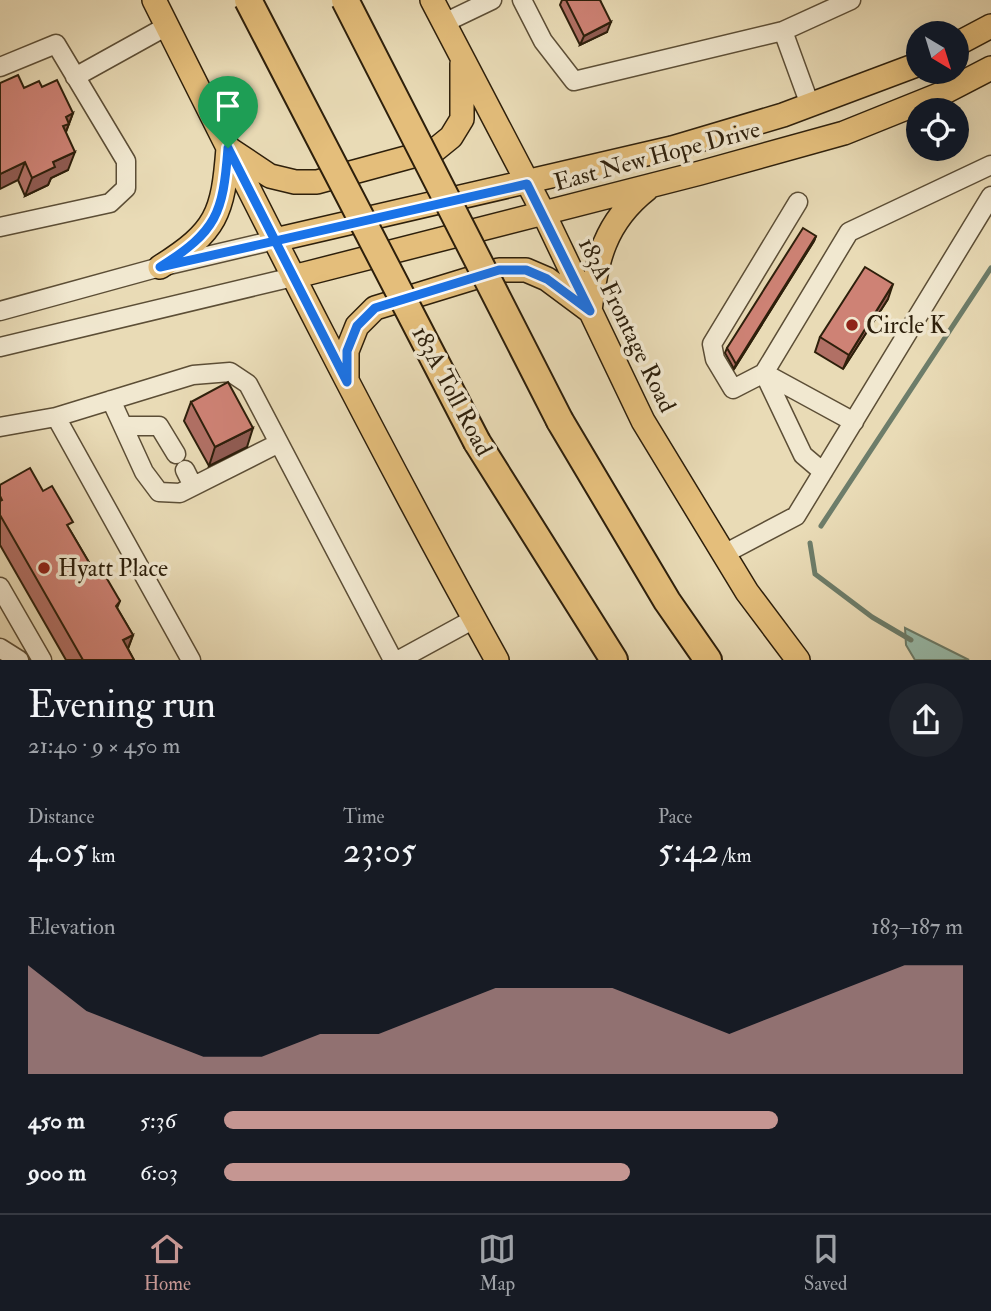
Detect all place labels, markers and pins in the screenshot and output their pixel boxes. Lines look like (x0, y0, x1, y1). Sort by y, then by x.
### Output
pin (198, 76, 258, 148)
place label: Circle K (866, 310, 946, 341)
marker: Circle K (844, 317, 860, 333)
place label: Hyatt Place (58, 553, 168, 584)
marker: Hyatt Place (36, 560, 52, 576)

